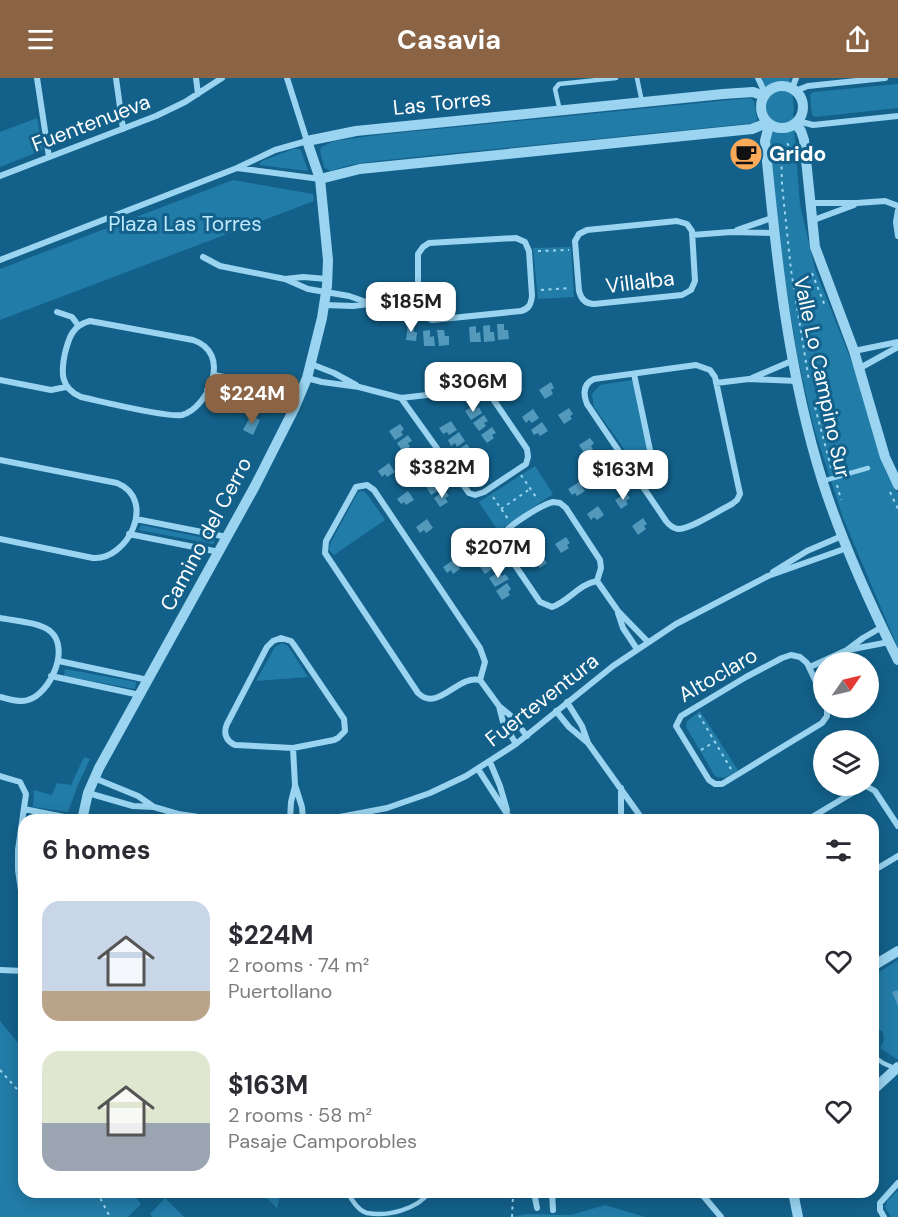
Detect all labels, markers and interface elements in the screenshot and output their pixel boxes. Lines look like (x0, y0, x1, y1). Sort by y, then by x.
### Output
text: Casavia (397, 22, 501, 57)
icon: menu (24, 23, 57, 56)
icon: share (841, 23, 874, 56)
street label: Las Torres (392, 84, 492, 122)
street label: Fuentenueva (28, 88, 154, 158)
cafe icon: Grido (728, 136, 764, 172)
place label: Grido (769, 140, 826, 168)
park label: Plaza Las Torres (108, 210, 262, 238)
street label: Villalba (604, 264, 676, 300)
street label: Valle Lo Campino Sur (787, 274, 857, 481)
pin: $185M (369, 282, 453, 333)
text: $185M (380, 288, 442, 314)
pin: $306M (431, 362, 515, 413)
text: $306M (439, 368, 507, 394)
pin: $224M (210, 374, 294, 425)
text: $224M (219, 380, 285, 406)
pin: $382M (400, 448, 484, 499)
pin: $163M (581, 450, 665, 501)
street label: Camino del Cerro (154, 452, 258, 616)
text: $382M (409, 454, 475, 480)
text: $163M (592, 456, 654, 482)
pin: $207M (456, 528, 540, 579)
text: $207M (465, 534, 531, 560)
street label: Altoclaro (673, 641, 763, 709)
street label: Fuerteventura (480, 647, 604, 753)
north arrow (813, 652, 879, 718)
map controls (813, 652, 879, 796)
button: layers (813, 730, 879, 796)
text: 6 homes (42, 833, 150, 867)
icon: filters (822, 834, 855, 867)
text: $224M (228, 918, 313, 952)
icon: home (90, 925, 162, 997)
icon: heart (822, 945, 855, 978)
text: 2 rooms · 74 m² (228, 952, 369, 978)
text: Puertollano (228, 978, 332, 1004)
text: $163M (228, 1068, 308, 1102)
icon: home (90, 1075, 162, 1147)
icon: heart (822, 1095, 855, 1128)
text: 2 rooms · 58 m² (228, 1102, 372, 1128)
text: Pasaje Camporobles (228, 1128, 417, 1154)

